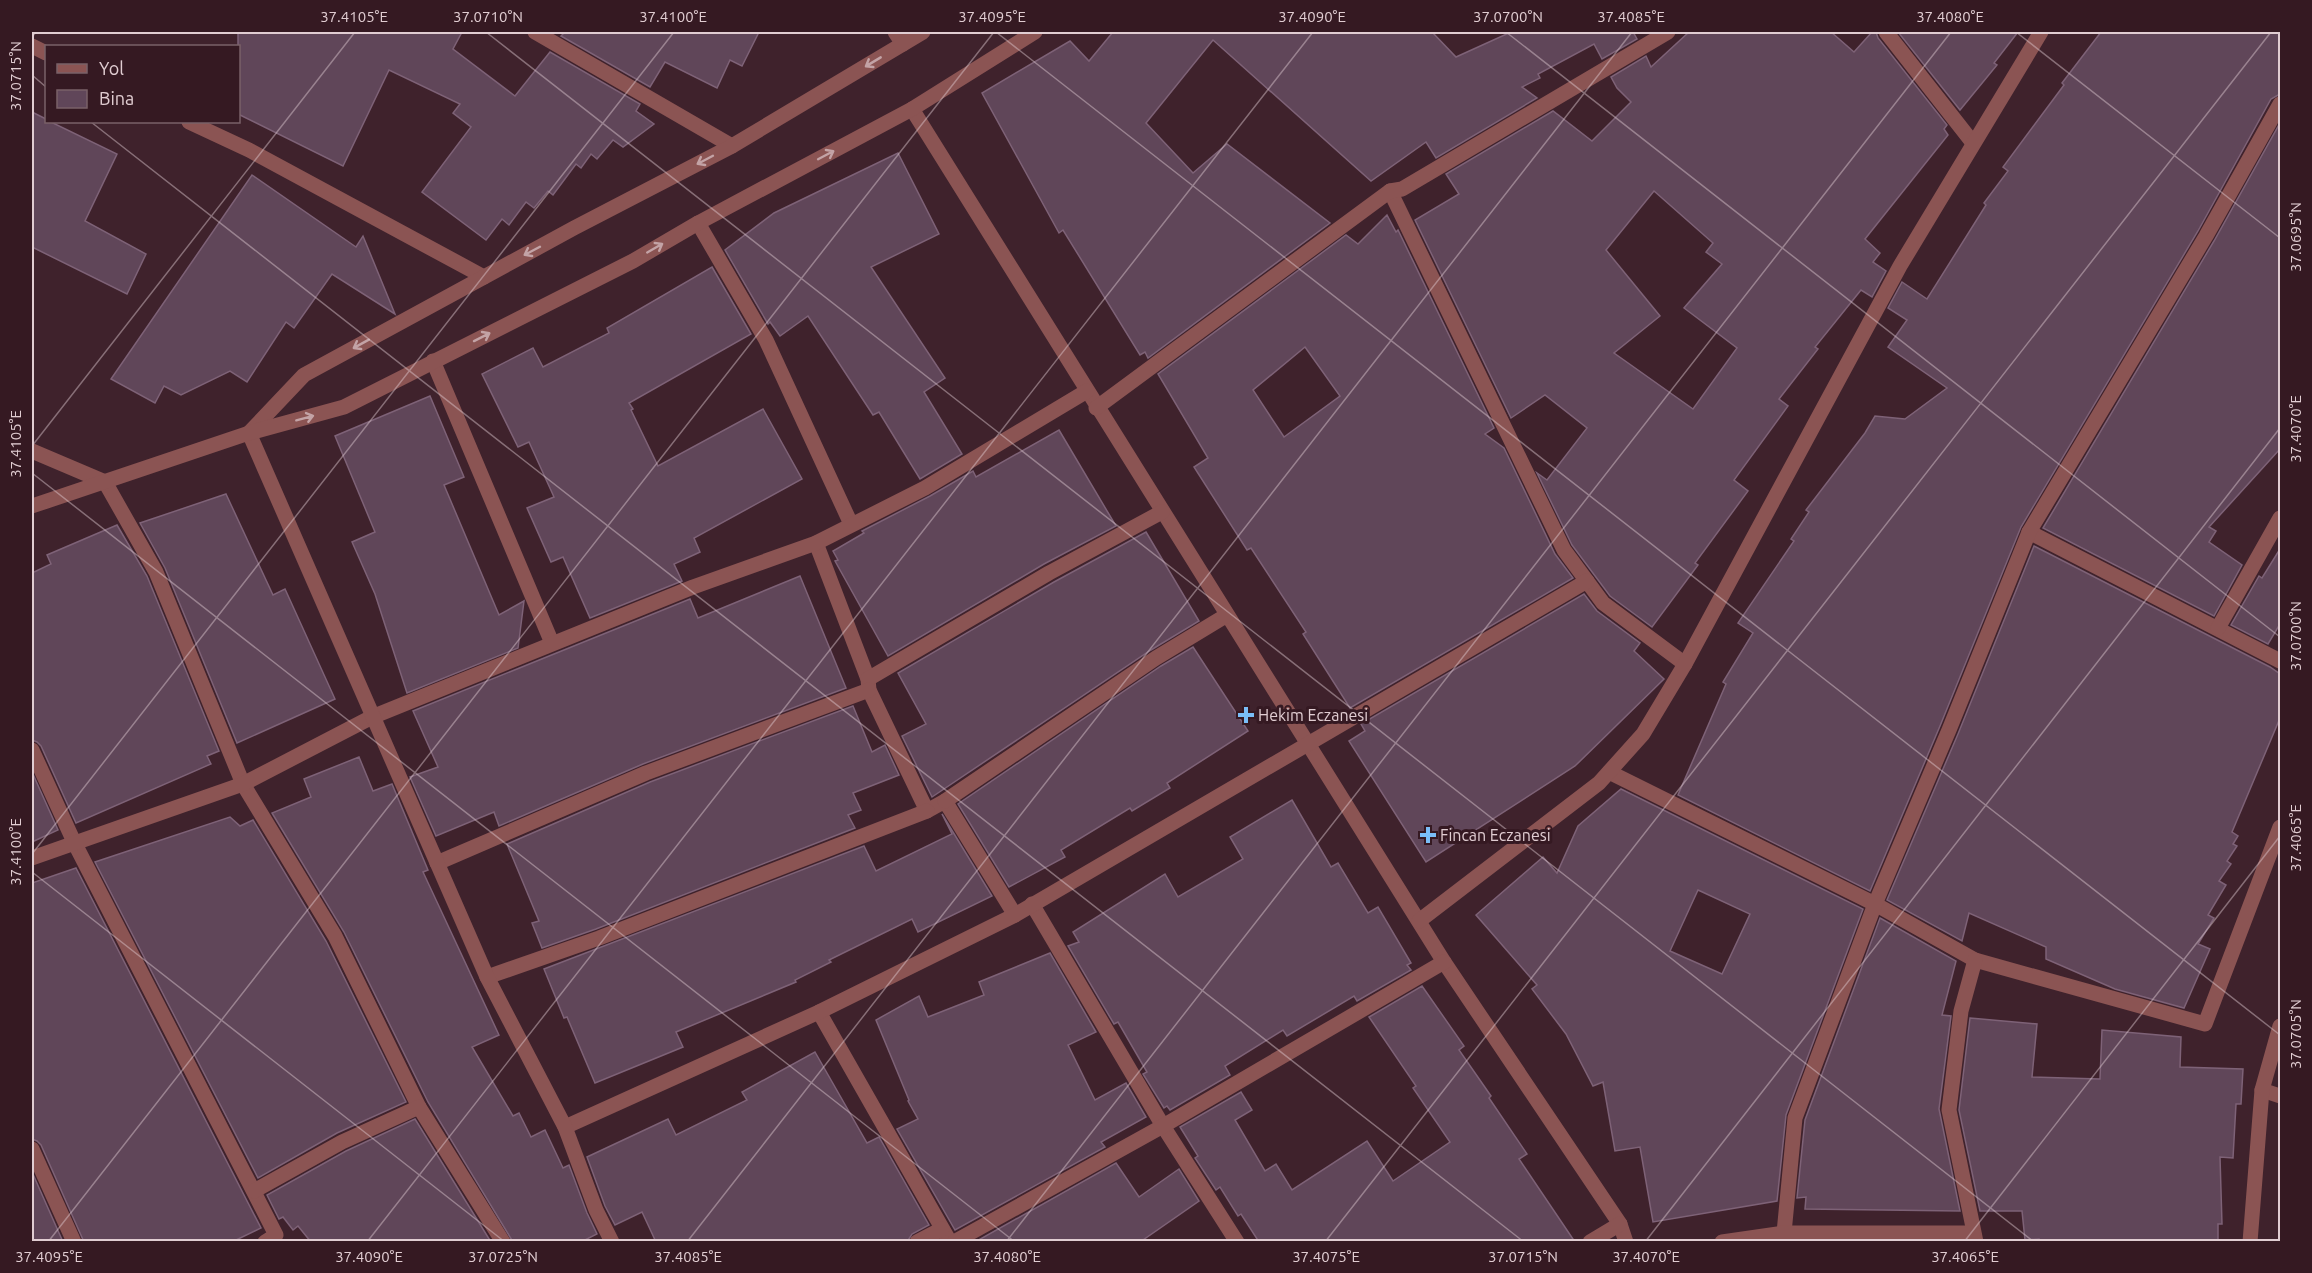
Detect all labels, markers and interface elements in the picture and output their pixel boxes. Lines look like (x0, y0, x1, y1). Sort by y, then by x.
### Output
text: 37.4105°E (320, 8, 388, 25)
text: 37.0710°N (453, 8, 523, 25)
text: 37.4100°E (639, 8, 707, 25)
text: 37.4095°E (958, 8, 1026, 25)
text: 37.4090°E (1278, 8, 1346, 25)
text: 37.0700°N (1473, 8, 1543, 25)
text: 37.4085°E (1597, 8, 1665, 25)
text: 37.4080°E (1916, 8, 1984, 25)
text: 37.0715°N (7, 41, 24, 111)
legend (45, 45, 240, 123)
one-way arrow (865, 56, 882, 68)
text: Yol (99, 58, 124, 78)
text: Bina (99, 88, 134, 108)
one-way arrow (817, 149, 835, 160)
one-way arrow (696, 155, 714, 166)
text: 37.0695°N (2287, 202, 2304, 272)
one-way arrow (646, 242, 663, 254)
one-way arrow (524, 246, 542, 257)
one-way arrow (472, 330, 490, 342)
one-way arrow (353, 338, 370, 350)
text: 37.4070°E (2287, 395, 2304, 463)
text: 37.4105°E (7, 410, 24, 478)
one-way arrow (295, 411, 314, 423)
text: 37.0700°N (2287, 601, 2304, 671)
place label: Hekim Eczanesi (1258, 706, 1368, 724)
marker: Hekim Eczanesi (1239, 708, 1253, 722)
text: 37.4065°E (2287, 804, 2304, 872)
text: 37.4100°E (7, 818, 24, 886)
place label: Fincan Eczanesi (1440, 826, 1551, 844)
marker: Fincan Eczanesi (1421, 828, 1435, 842)
text: 37.0705°N (2287, 999, 2304, 1069)
text: 37.4095°E (15, 1248, 83, 1265)
text: 37.4090°E (335, 1248, 403, 1265)
text: 37.0725°N (468, 1248, 538, 1265)
text: 37.4085°E (654, 1248, 722, 1265)
text: 37.4080°E (973, 1248, 1041, 1265)
text: 37.4075°E (1292, 1248, 1360, 1265)
text: 37.0715°N (1488, 1248, 1558, 1265)
text: 37.4070°E (1612, 1248, 1680, 1265)
text: 37.4065°E (1931, 1248, 1999, 1265)

